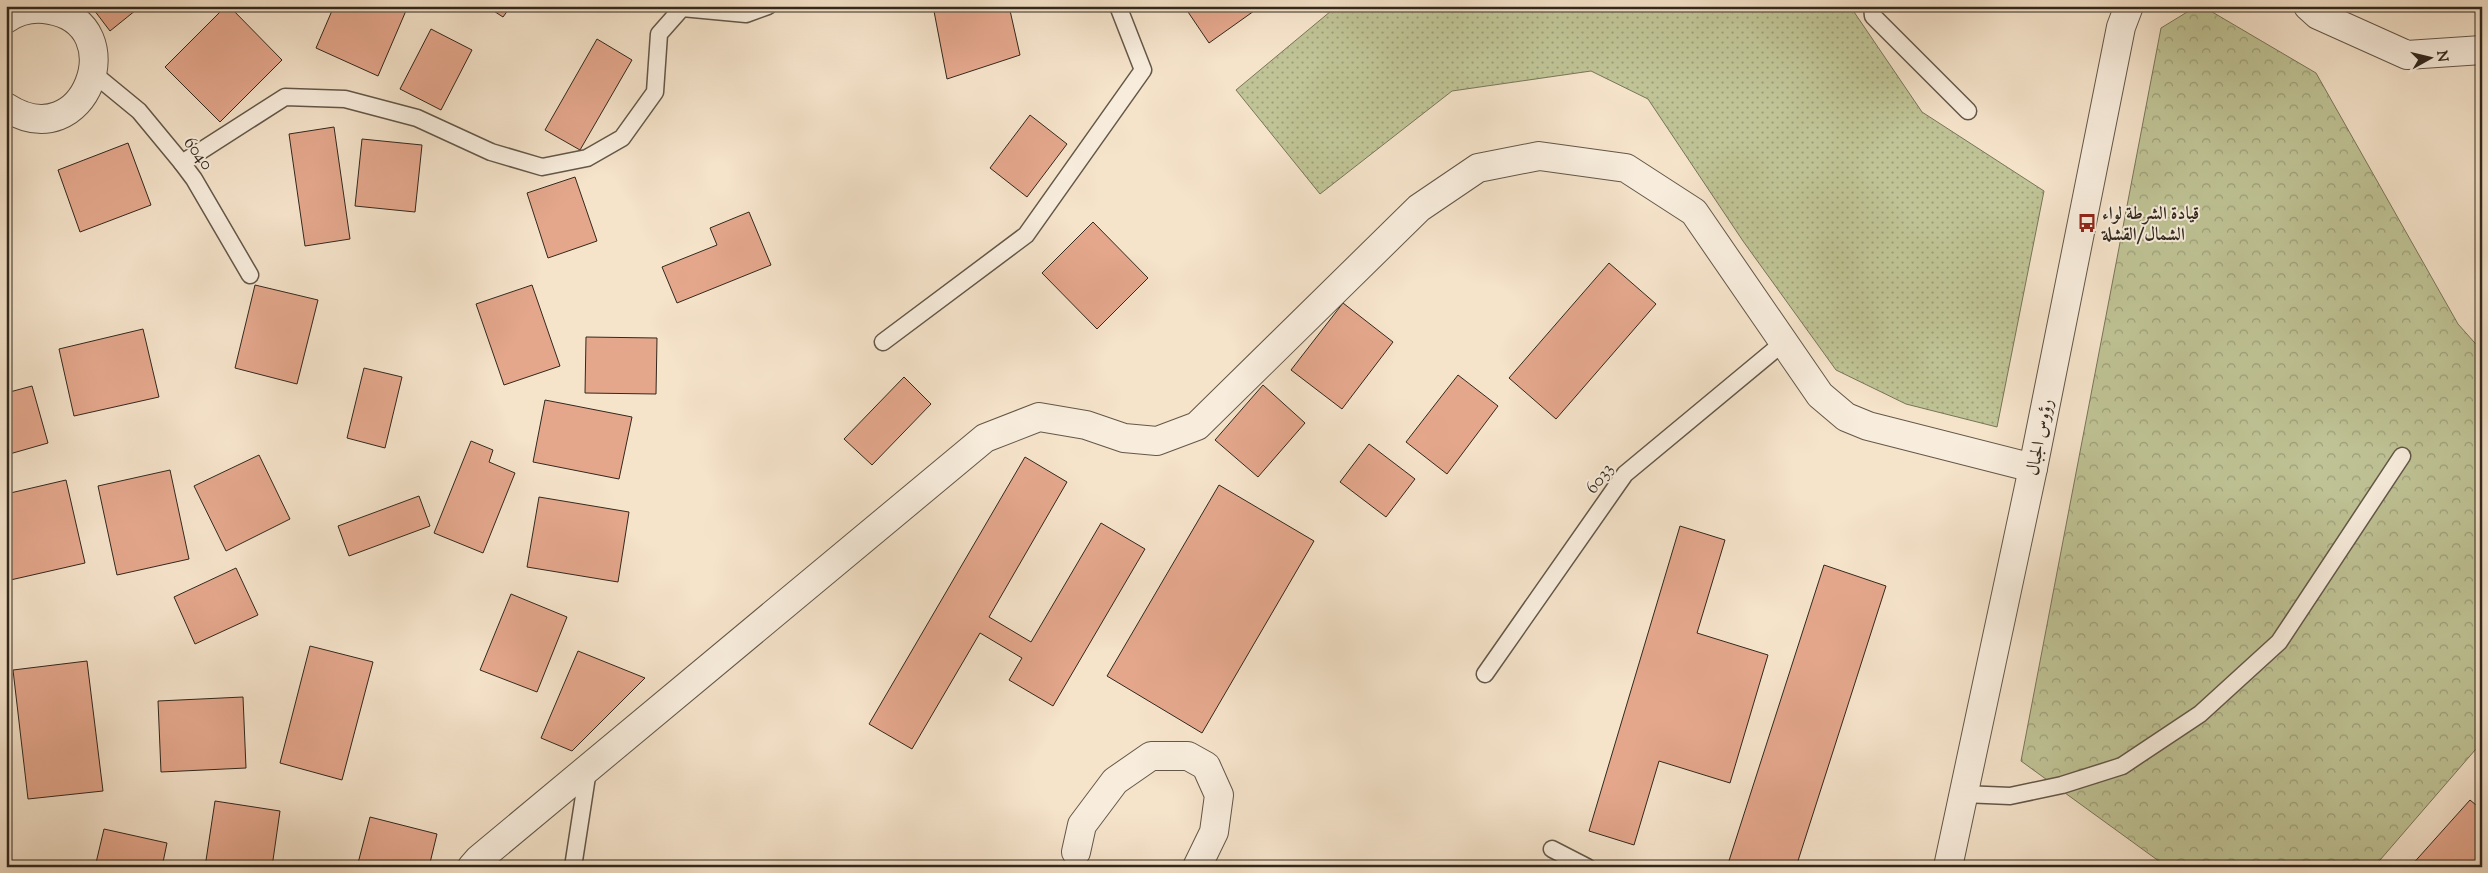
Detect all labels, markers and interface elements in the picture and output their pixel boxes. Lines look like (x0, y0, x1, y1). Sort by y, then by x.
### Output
north arrow (2406, 32, 2456, 82)
text: N (2430, 50, 2452, 63)
street label: 6040 (176, 132, 219, 176)
place label: قيادة الشرطة لواء الشمال/القشلة (2101, 202, 2199, 249)
bus stop icon: قيادة الشرطة لواء الشمال/القشلة (2076, 212, 2098, 234)
street label: رؤوس الجبال (2021, 397, 2061, 478)
street label: 6033 (1580, 458, 1621, 500)

